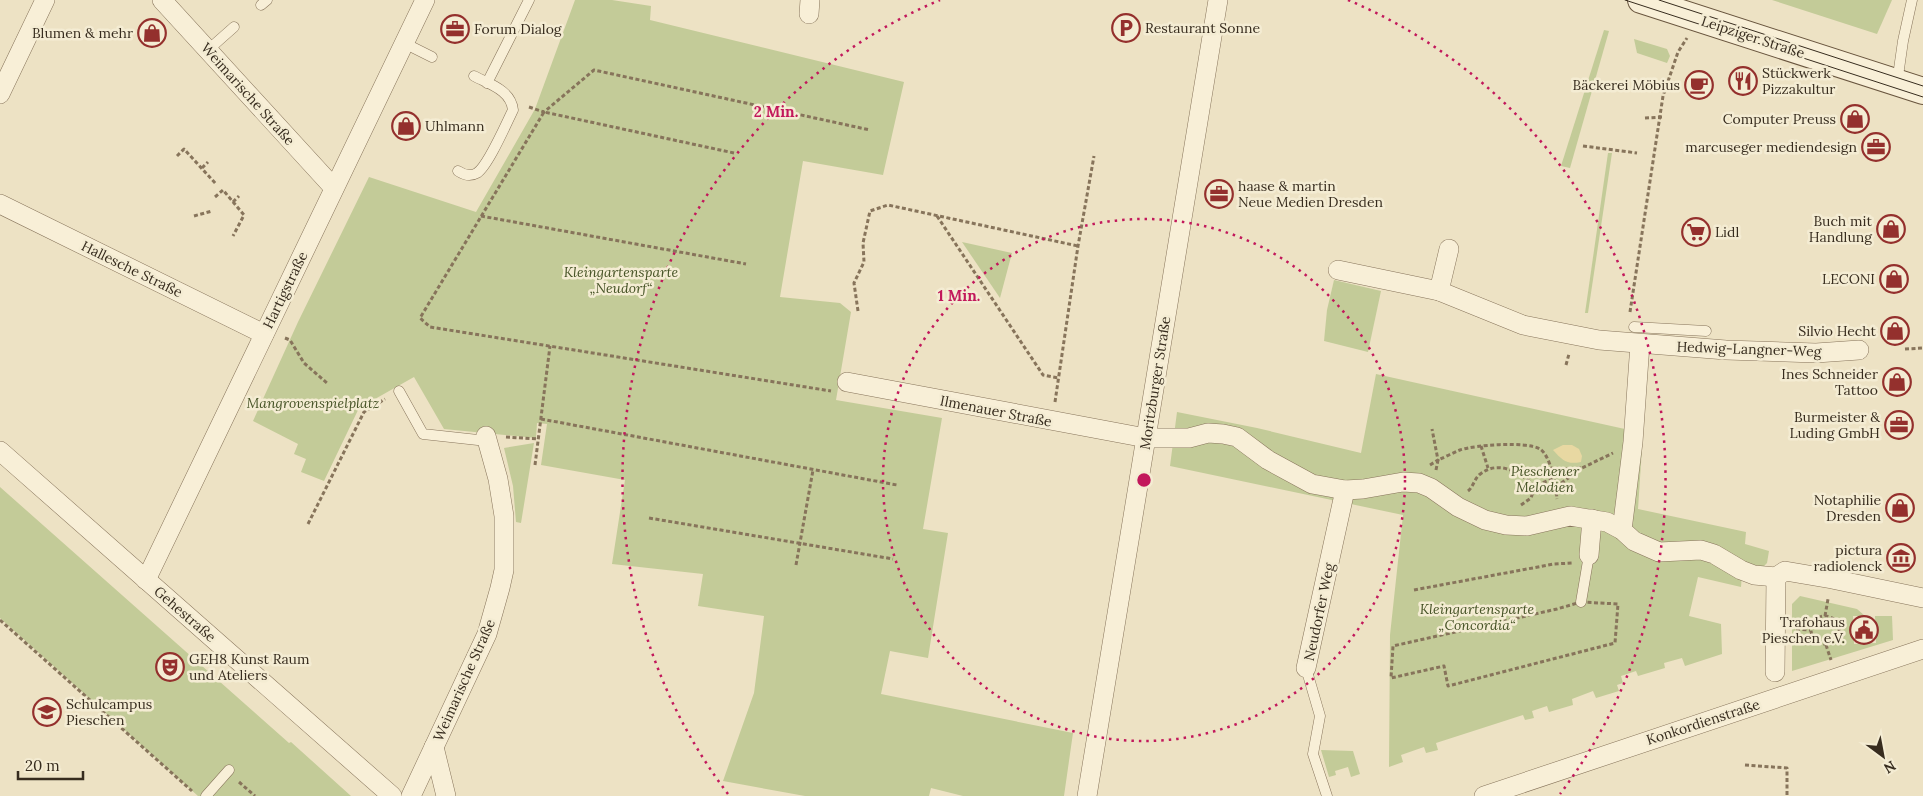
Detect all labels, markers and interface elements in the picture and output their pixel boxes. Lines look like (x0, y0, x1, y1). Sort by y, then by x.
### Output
street label: Leipziger Straße (1699, 12, 1807, 62)
parking icon: Restaurant Sonne (1111, 13, 1141, 43)
office icon: Forum Dialog (440, 14, 470, 44)
shop icon: Blumen & mehr (137, 18, 167, 48)
place label: Restaurant Sonne (1145, 19, 1260, 37)
place label: Forum Dialog (474, 20, 562, 38)
place label: Blumen & mehr (32, 24, 133, 42)
street label: Weimarische Straße (197, 39, 299, 149)
place label: Stückwerk Pizzakultur (1762, 64, 1835, 98)
restaurant icon: Stückwerk Pizzakultur (1728, 66, 1758, 96)
cafe icon: Bäckerei Möbius (1684, 70, 1714, 100)
place label: Bäckerei Möbius (1573, 76, 1680, 94)
text: 2 Min. (754, 102, 798, 121)
shop icon: Computer Preuss (1840, 104, 1870, 134)
place label: Computer Preuss (1723, 110, 1836, 128)
shop icon: Uhlmann (391, 111, 421, 141)
place label: Uhlmann (425, 117, 485, 135)
office icon: marcuseger mediendesign (1861, 132, 1891, 162)
place label: marcuseger mediendesign (1685, 138, 1857, 156)
place label: haase & martin Neue Medien Dresden (1238, 177, 1384, 211)
office icon: haase & martin Neue Medien Dresden (1204, 179, 1234, 209)
place label: Buch mit Handlung (1809, 212, 1873, 246)
shop icon: Buch mit Handlung (1876, 214, 1906, 244)
supermarket icon: Lidl (1681, 217, 1711, 247)
place label: Lidl (1715, 223, 1739, 241)
street label: Hallesche Straße (78, 237, 186, 301)
street label: Hartigstraße (259, 248, 312, 331)
park label: Kleingartensparte „Neudorf“ (564, 263, 679, 297)
shop icon: LECONI (1879, 264, 1909, 294)
place label: LECONI (1822, 270, 1875, 288)
text: 1 Min. (938, 286, 980, 305)
street label: Moritzburger Straße (1136, 315, 1175, 451)
shop icon: Silvio Hecht (1880, 316, 1910, 346)
place label: Silvio Hecht (1798, 322, 1877, 340)
street label: Hedwig-Langner-Weg (1676, 337, 1822, 361)
place label: Ines Schneider Tattoo (1781, 365, 1878, 399)
shop icon: Ines Schneider Tattoo (1882, 367, 1912, 397)
street label: Ilmenauer Straße (939, 391, 1054, 431)
park label: Mangrovenspielplatz (247, 394, 380, 412)
place label: Burmeister & Luding GmbH (1789, 408, 1880, 442)
office icon: Burmeister & Luding GmbH (1884, 410, 1914, 440)
park label: Pieschener Melodien (1511, 462, 1580, 496)
centre of rings (1135, 471, 1153, 489)
place label: Notaphilie Dresden (1814, 491, 1882, 525)
shop icon: Notaphilie Dresden (1885, 493, 1915, 523)
place label: pictura radiolenck (1813, 541, 1882, 575)
museum icon: pictura radiolenck (1886, 543, 1916, 573)
street label: Neudorfer Weg (1300, 561, 1338, 663)
street label: Gehestraße (150, 582, 220, 646)
park label: Kleingartensparte „Concordia“ (1420, 600, 1535, 634)
place label: Trafohaus Pieschen e.V. (1762, 613, 1845, 647)
public building icon: Trafohaus Pieschen e.V. (1849, 615, 1879, 645)
street label: Weimarische Straße (429, 616, 499, 744)
place label: GEH8 Kunst Raum und Ateliers (189, 650, 310, 684)
theatre icon: GEH8 Kunst Raum und Ateliers (155, 652, 185, 682)
place label: Schulcampus Pieschen (66, 695, 152, 729)
street label: Konkordienstraße (1644, 695, 1762, 749)
school or university icon: Schulcampus Pieschen (32, 697, 62, 727)
north arrow (1858, 731, 1908, 781)
scale bar (18, 748, 82, 780)
text: 20 m (25, 756, 60, 775)
text: N (1880, 757, 1899, 778)

